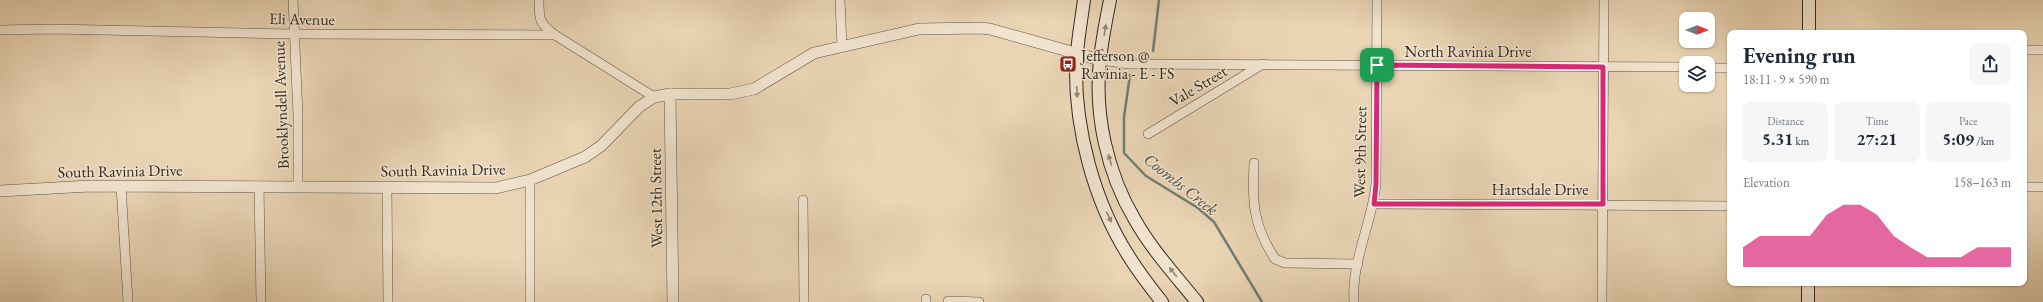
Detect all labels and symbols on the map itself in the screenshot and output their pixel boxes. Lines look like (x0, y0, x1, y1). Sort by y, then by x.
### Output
street label: Eli Avenue (269, 8, 335, 30)
north arrow (1679, 12, 1715, 48)
one-way arrow (1102, 24, 1108, 36)
street label: Brooklyndell Avenue (268, 41, 294, 169)
street label: North Ravinia Drive (1405, 41, 1531, 62)
place label: Jefferson @ Ravinia - E - FS (1079, 45, 1174, 84)
pin (1360, 48, 1394, 82)
bus stop icon: Jefferson @ Ravinia - E - FS (1058, 54, 1078, 74)
street label: Vale Street (1165, 61, 1231, 111)
one-way arrow (1074, 86, 1081, 98)
street label: West 9th Street (1349, 106, 1371, 198)
street label: West 12th Street (645, 148, 667, 248)
water label: Coombs Creek (1139, 148, 1223, 220)
one-way arrow (1106, 153, 1112, 166)
street label: South Ravinia Drive (380, 158, 506, 182)
street label: South Ravinia Drive (57, 159, 183, 183)
street label: Hartsdale Drive (1492, 179, 1588, 200)
one-way arrow (1106, 212, 1112, 223)
one-way arrow (1168, 266, 1177, 277)

